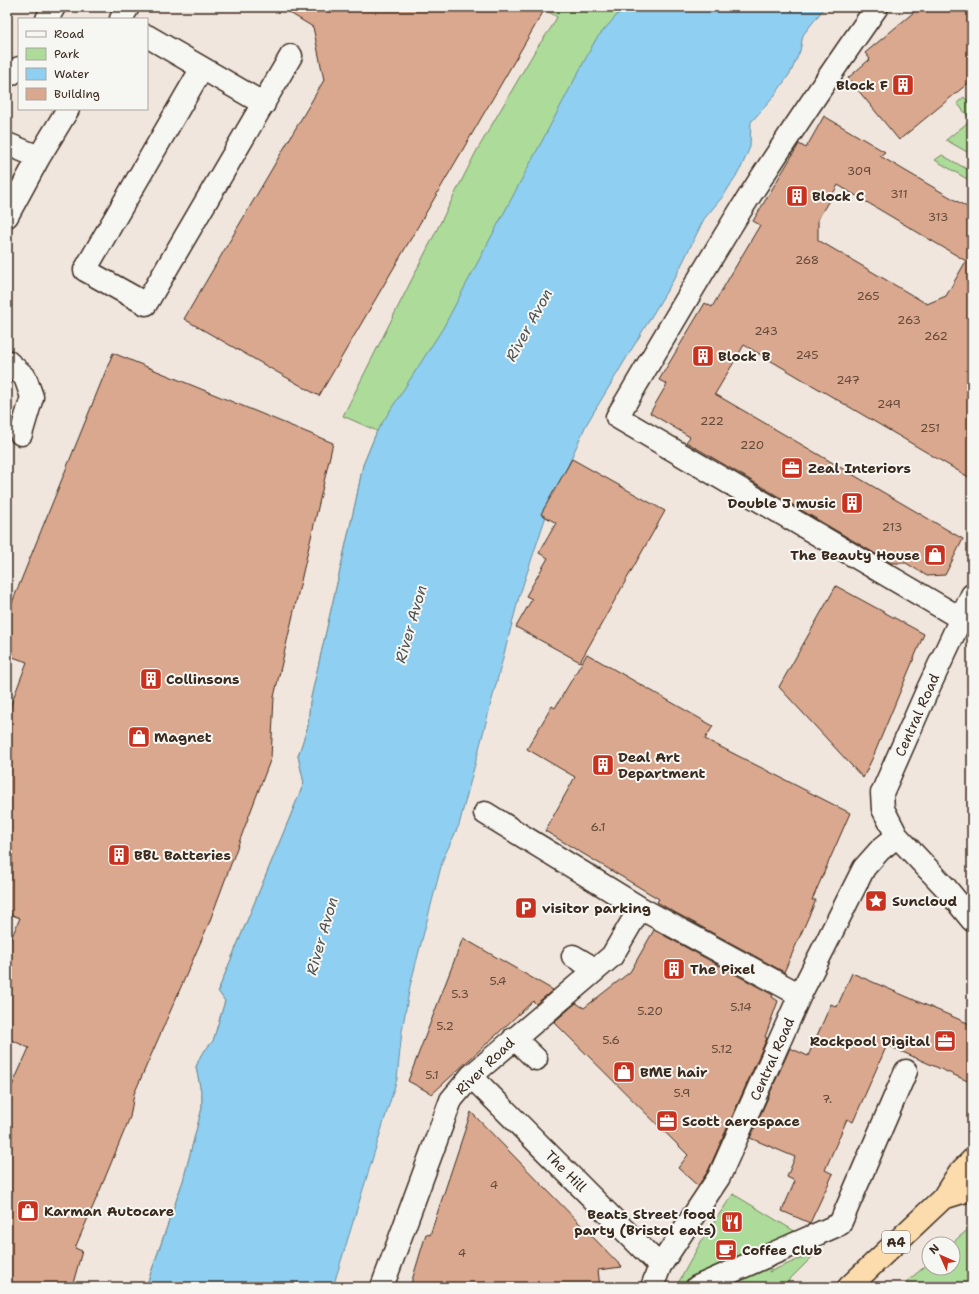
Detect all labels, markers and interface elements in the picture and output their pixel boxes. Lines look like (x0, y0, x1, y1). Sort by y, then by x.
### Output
legend (18, 18, 148, 110)
text: Road (54, 26, 85, 42)
text: Park (54, 46, 80, 62)
text: Water (54, 66, 90, 82)
building icon: Block F (890, 72, 916, 98)
place label: Block F (836, 76, 888, 94)
text: Building (54, 86, 100, 102)
house number: 309 (847, 163, 871, 179)
building icon: Block C (784, 183, 810, 209)
house number: 311 (890, 186, 908, 202)
place label: Block C (812, 187, 864, 205)
house number: 313 (928, 209, 948, 225)
house number: 268 (795, 252, 819, 268)
water label: River Avon (501, 285, 557, 365)
house number: 265 (856, 288, 880, 304)
house number: 263 (897, 312, 921, 328)
house number: 243 (754, 323, 778, 339)
house number: 262 (924, 328, 948, 344)
building icon: Block B (690, 343, 716, 369)
place label: Block B (718, 347, 771, 365)
house number: 245 (795, 347, 819, 363)
house number: 247 (836, 372, 860, 388)
house number: 249 (877, 396, 901, 412)
house number: 222 (700, 413, 724, 429)
house number: 251 (920, 420, 940, 436)
house number: 220 (740, 437, 764, 453)
office icon: Zeal Interiors (779, 455, 805, 481)
place label: Zeal Interiors (808, 459, 911, 477)
building icon: Double J music (839, 490, 865, 516)
place label: Double J music (728, 494, 836, 512)
house number: 213 (882, 519, 902, 535)
shop icon: The Beauty House (922, 542, 948, 568)
place label: The Beauty House (790, 546, 920, 564)
water label: River Avon (390, 583, 432, 665)
building icon: Collinsons (138, 666, 164, 692)
place label: Collinsons (166, 670, 239, 688)
street label: Central Road (891, 671, 943, 759)
shop icon: Magnet (126, 724, 152, 750)
place label: Magnet (154, 728, 212, 746)
place label: Deal Art Department (618, 748, 706, 782)
building icon: Deal Art Department (590, 752, 616, 778)
house number: 6.1 (591, 819, 605, 835)
building icon: BBL Batteries (106, 842, 132, 868)
place label: BBL Batteries (134, 846, 231, 864)
place icon: Suncloud (863, 888, 889, 914)
place label: Suncloud (892, 892, 958, 910)
water label: River Avon (301, 895, 343, 977)
parking icon: visitor parking (513, 895, 539, 921)
place label: visitor parking (542, 899, 651, 917)
building icon: The Pixel (661, 956, 687, 982)
place label: The Pixel (690, 960, 755, 978)
house number: 5.4 (490, 973, 507, 989)
house number: 5.3 (451, 986, 469, 1002)
house number: 5.14 (730, 999, 752, 1015)
house number: 5.20 (637, 1003, 663, 1019)
street label: Central Road (746, 1015, 798, 1103)
house number: 5.2 (436, 1018, 454, 1034)
office icon: Rockpool Digital (932, 1028, 958, 1054)
house number: 5.6 (602, 1032, 620, 1048)
place label: Rockpool Digital (810, 1032, 930, 1050)
street label: River Road (452, 1033, 518, 1099)
house number: 5.12 (711, 1041, 733, 1057)
shop icon: BME hair (611, 1059, 637, 1085)
place label: BME hair (640, 1063, 708, 1081)
house number: 5.1 (425, 1067, 439, 1083)
house number: 5.9 (674, 1085, 690, 1101)
house number: 7. (822, 1091, 832, 1107)
office icon: Scott aerospace (654, 1108, 680, 1134)
place label: Scott aerospace (682, 1112, 800, 1130)
street label: The Hill (541, 1146, 591, 1196)
house number: 4 (490, 1177, 498, 1193)
shop icon: Karman Autocare (15, 1198, 41, 1224)
place label: Karman Autocare (44, 1202, 174, 1220)
place label: Beats Street food party (Bristol eats) (574, 1205, 716, 1239)
restaurant icon: Beats Street food party (Bristol eats) (719, 1209, 745, 1235)
road number: A4 (882, 1231, 910, 1253)
north arrow (921, 1236, 961, 1276)
cafe icon: Coffee Club (713, 1237, 739, 1263)
place label: Coffee Club (742, 1241, 822, 1259)
text: N (926, 1241, 943, 1258)
house number: 4 (458, 1245, 466, 1261)

